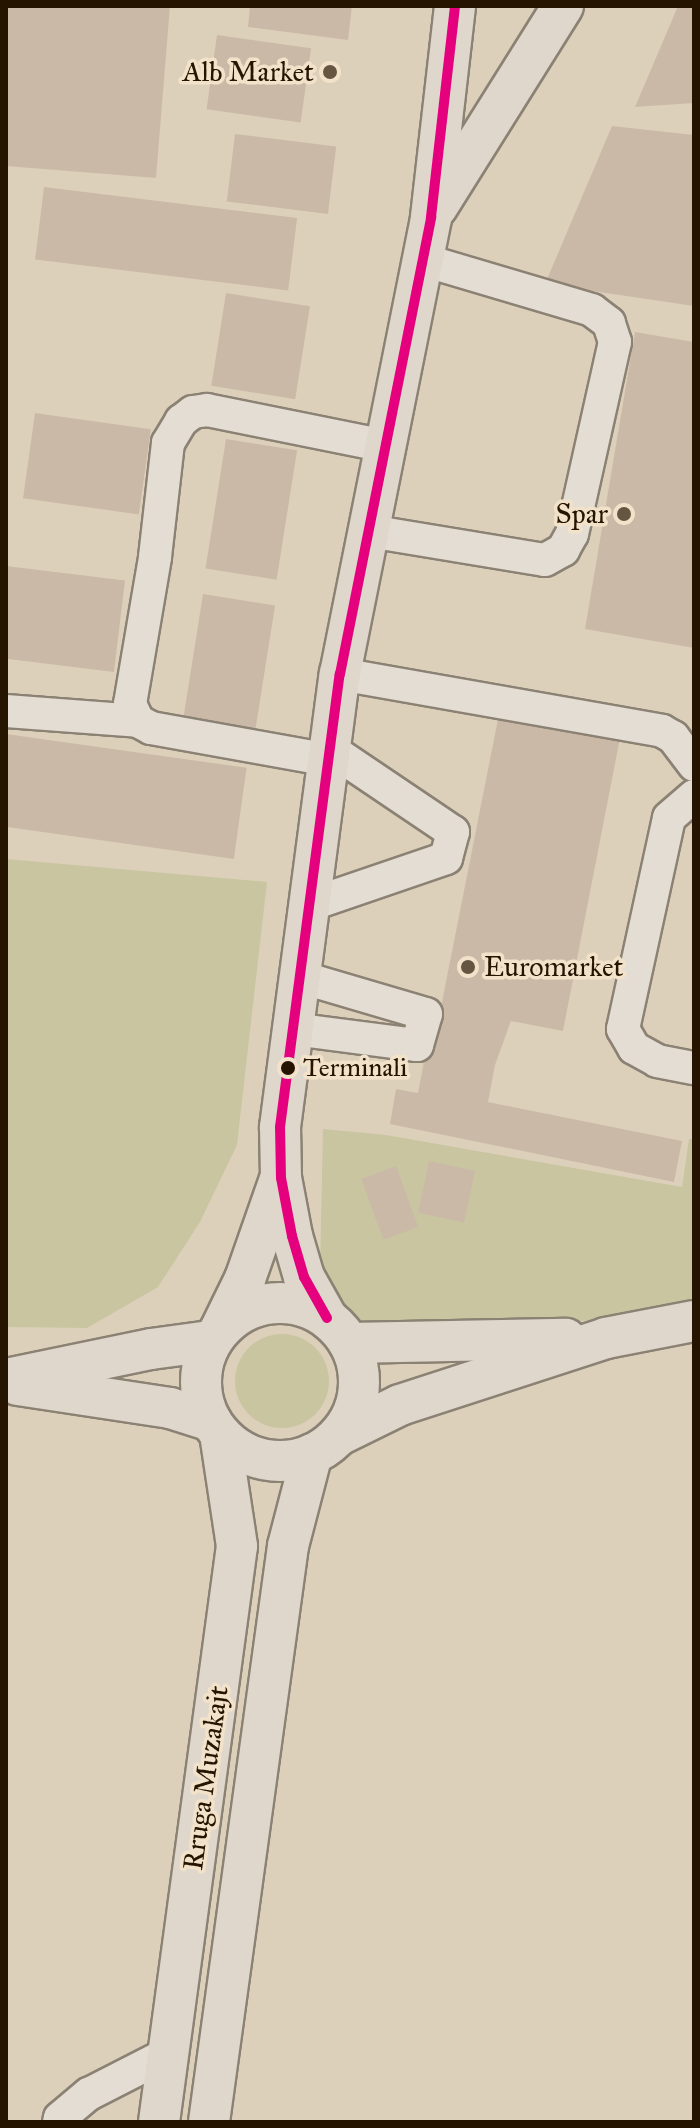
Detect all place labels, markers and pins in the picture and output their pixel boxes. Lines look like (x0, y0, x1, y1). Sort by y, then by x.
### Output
place label: Alb Market (183, 55, 314, 89)
marker: Alb Market (321, 63, 339, 81)
place label: Spar (556, 497, 608, 531)
marker: Spar (615, 505, 633, 523)
place label: Euromarket (484, 950, 624, 984)
marker: Euromarket (459, 958, 477, 976)
place label: Terminali (303, 1052, 408, 1084)
marker: Terminali (280, 1060, 296, 1076)

